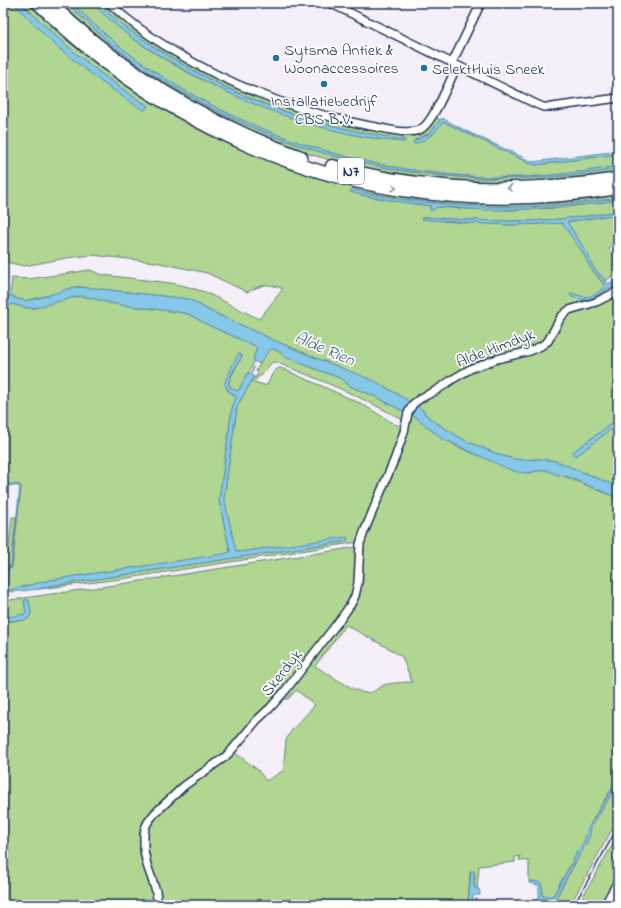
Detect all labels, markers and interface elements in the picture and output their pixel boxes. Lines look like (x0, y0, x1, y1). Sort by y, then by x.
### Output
place label: Sytsma Antiek & Woonaccessoires (284, 39, 399, 81)
marker: Sytsma Antiek & Woonaccessoires (271, 53, 281, 63)
place label: SelektHuis Sneek (432, 58, 546, 82)
marker: SelektHuis Sneek (419, 63, 429, 73)
marker: Installatiebedrijf CBS B.V. (319, 79, 329, 89)
place label: Installatiebedrijf CBS B.V. (271, 90, 378, 132)
road number: N7 (338, 158, 364, 184)
one-way arrow (391, 184, 397, 192)
one-way arrow (507, 184, 513, 192)
street label: Alde Himdyk (453, 323, 539, 375)
water label: Alde Rien (290, 326, 359, 373)
street label: Skerdyk (256, 644, 310, 702)

